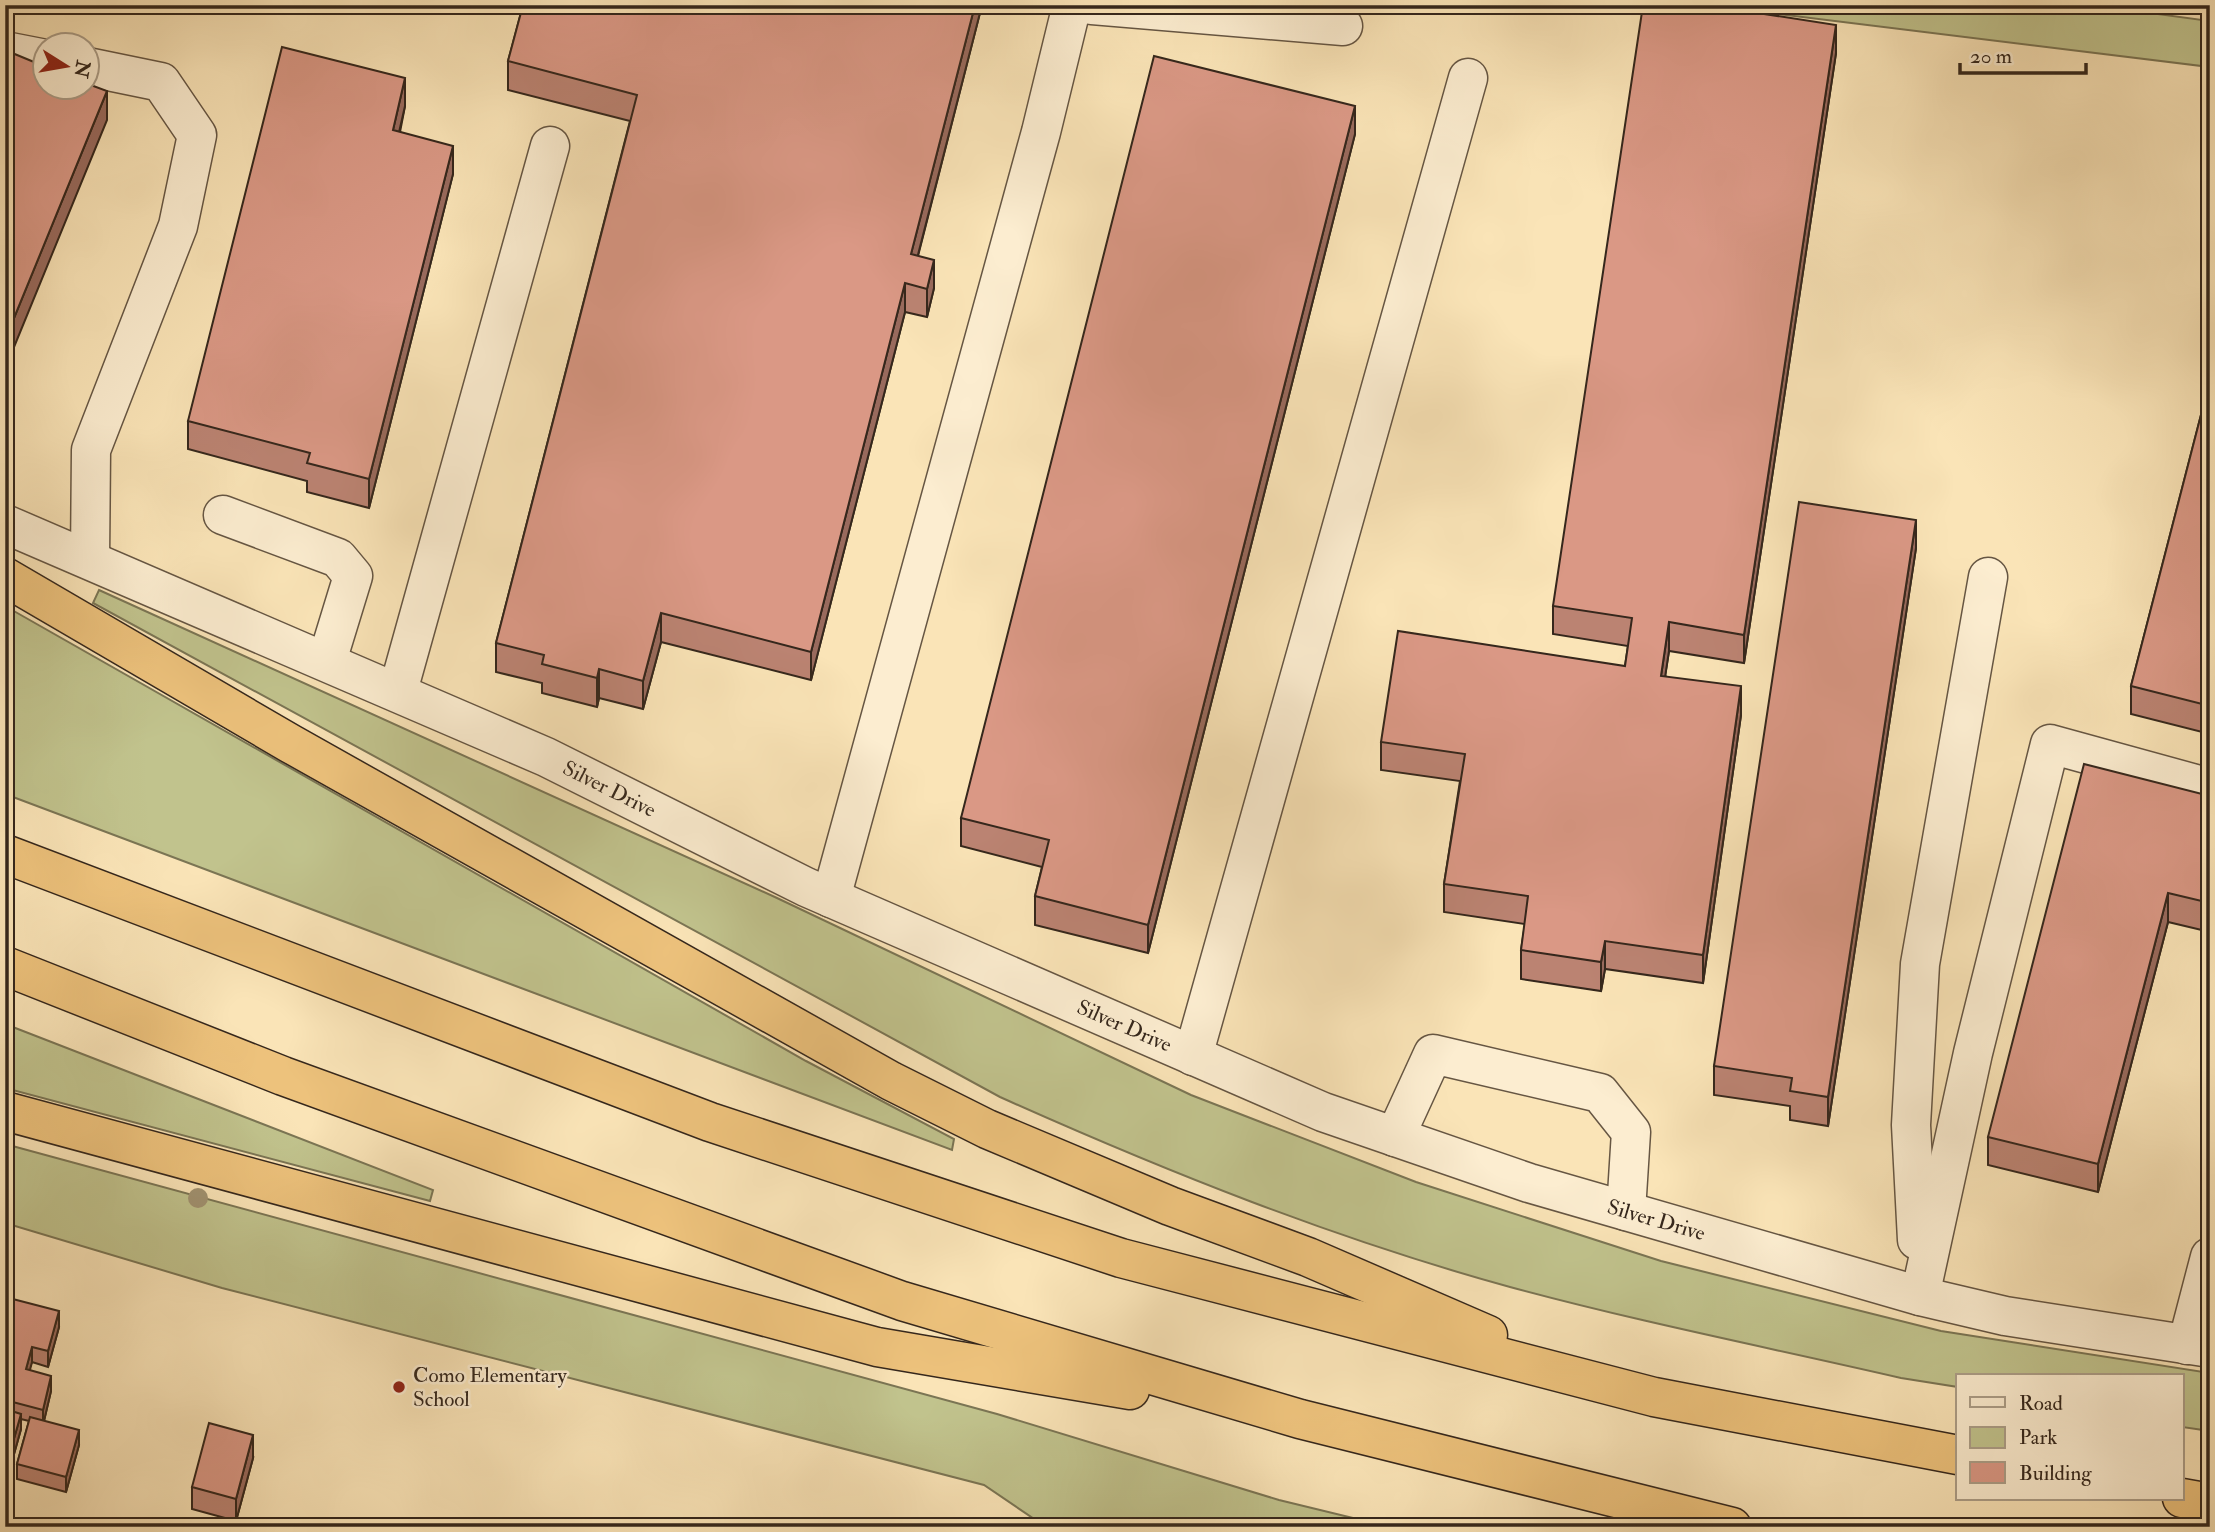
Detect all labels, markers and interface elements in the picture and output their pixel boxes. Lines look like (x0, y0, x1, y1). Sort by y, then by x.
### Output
north arrow (32, 32, 102, 102)
scale bar (1960, 32, 2086, 76)
text: 20 m (1970, 43, 2012, 70)
text: N (68, 57, 95, 81)
street label: Silver Drive (558, 754, 661, 823)
street label: Silver Drive (1073, 993, 1176, 1058)
street label: Silver Drive (1604, 1193, 1709, 1247)
place label: Como Elementary School (413, 1362, 567, 1413)
legend (1956, 1374, 2184, 1500)
marker: Como Elementary School (391, 1379, 407, 1395)
text: Road (2019, 1390, 2064, 1417)
text: Park (2019, 1424, 2057, 1451)
text: Building (2019, 1460, 2092, 1487)

